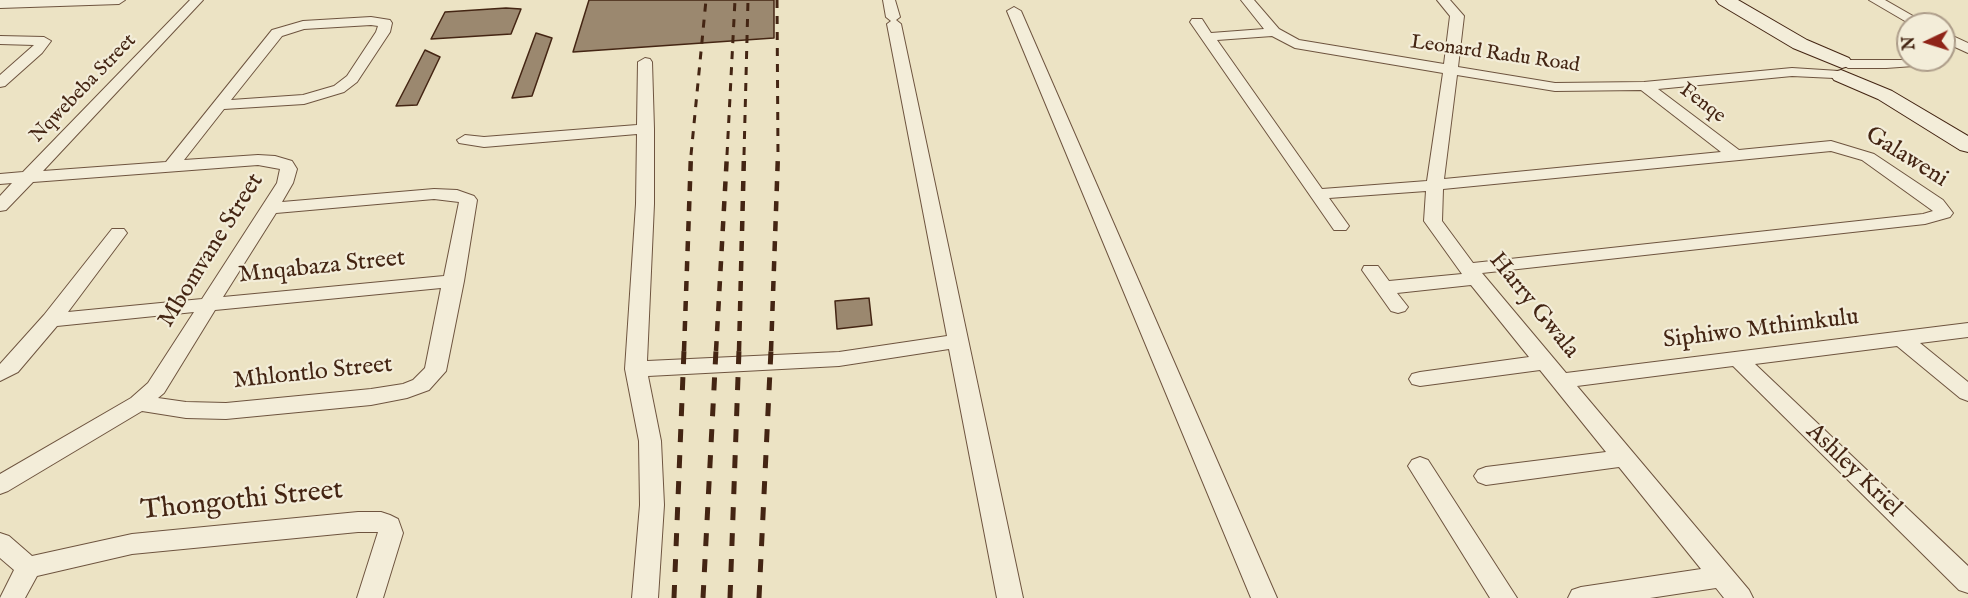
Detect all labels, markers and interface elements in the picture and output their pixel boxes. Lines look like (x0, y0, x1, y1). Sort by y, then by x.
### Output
north arrow (1896, 12, 1956, 72)
street label: Nqwebeba Street (26, 30, 142, 148)
street label: Leonard Radu Road (1409, 31, 1581, 79)
text: N (1900, 36, 1920, 51)
street label: Fenqe (1674, 79, 1730, 129)
street label: Galaweni (1859, 121, 1953, 195)
street label: Mbomvane Street (153, 169, 271, 333)
street label: Mnqabaza Street (237, 245, 407, 291)
street label: Harry Gwala (1482, 247, 1584, 365)
street label: Siphiwo Mthimkulu (1662, 304, 1860, 356)
street label: Mhlontlo Street (232, 351, 394, 397)
street label: Ashley Kriel (1799, 418, 1907, 524)
street label: Thongothi Street (139, 475, 345, 529)

